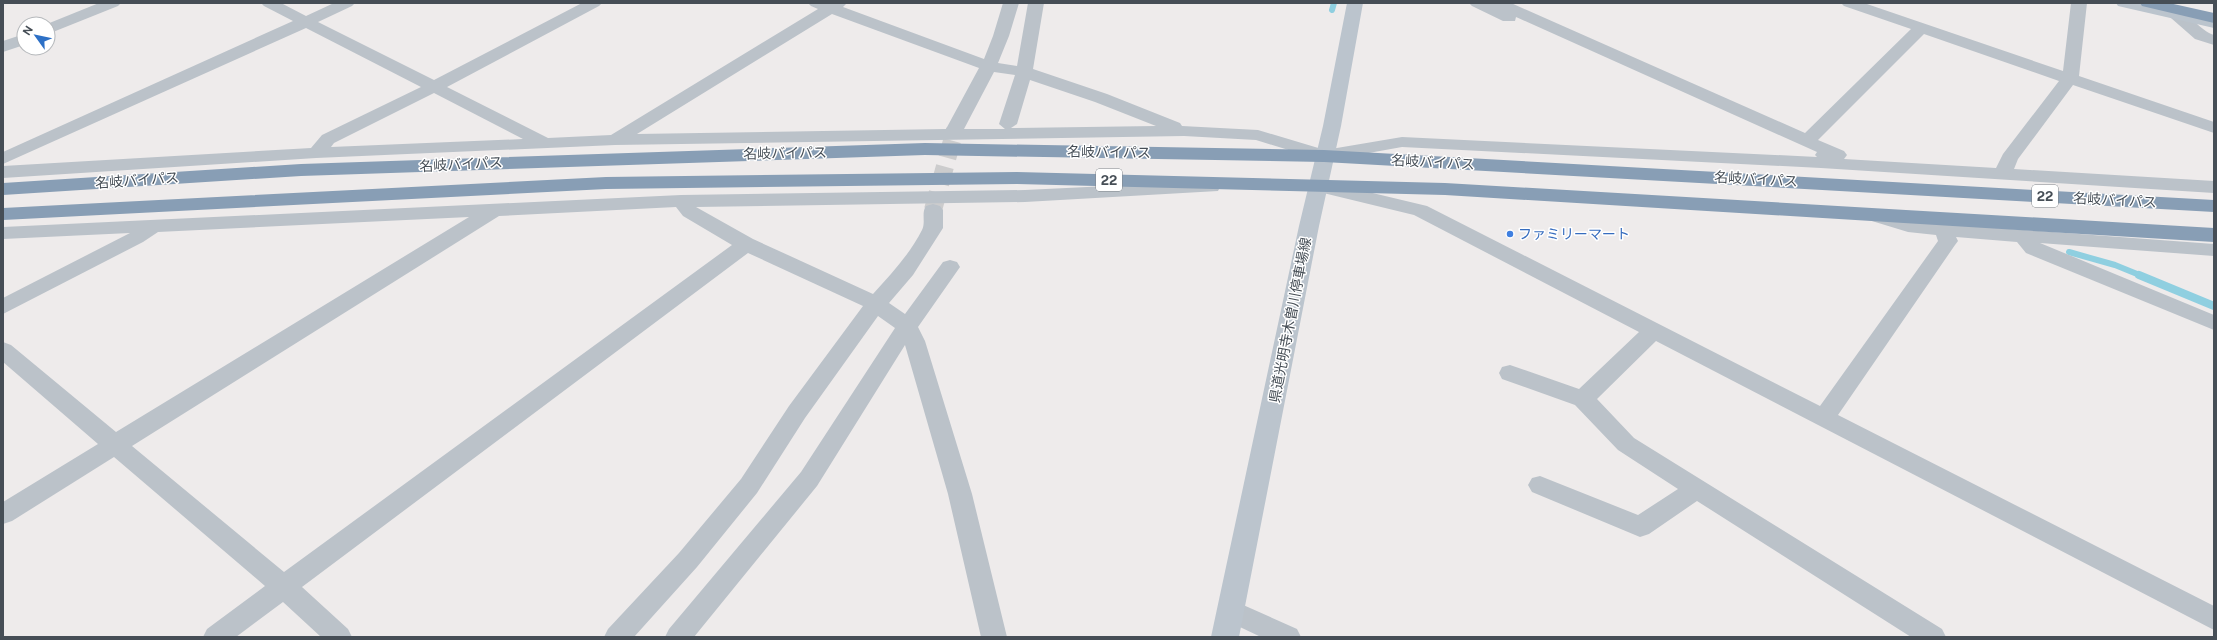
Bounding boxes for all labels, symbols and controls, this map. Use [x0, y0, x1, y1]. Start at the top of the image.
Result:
north arrow [16, 16, 56, 56]
text: N [20, 24, 35, 37]
street label: 名岐バイパス [1067, 143, 1151, 161]
street label: 名岐バイパス [743, 144, 827, 162]
street label: 名岐バイパス [1391, 152, 1475, 172]
street label: 名岐バイパス [419, 154, 503, 174]
street label: 名岐バイパス [95, 169, 179, 191]
road number: 22 [1096, 169, 1122, 191]
street label: 名岐バイパス [1714, 169, 1798, 189]
road number: 22 [2032, 185, 2058, 207]
street label: 名岐バイパス [2073, 190, 2157, 210]
place label: ファミリーマート [1518, 226, 1630, 242]
marker: ファミリーマート [1505, 229, 1515, 239]
street label: 県道光明寺木曽川停車場線 [1266, 236, 1314, 404]

